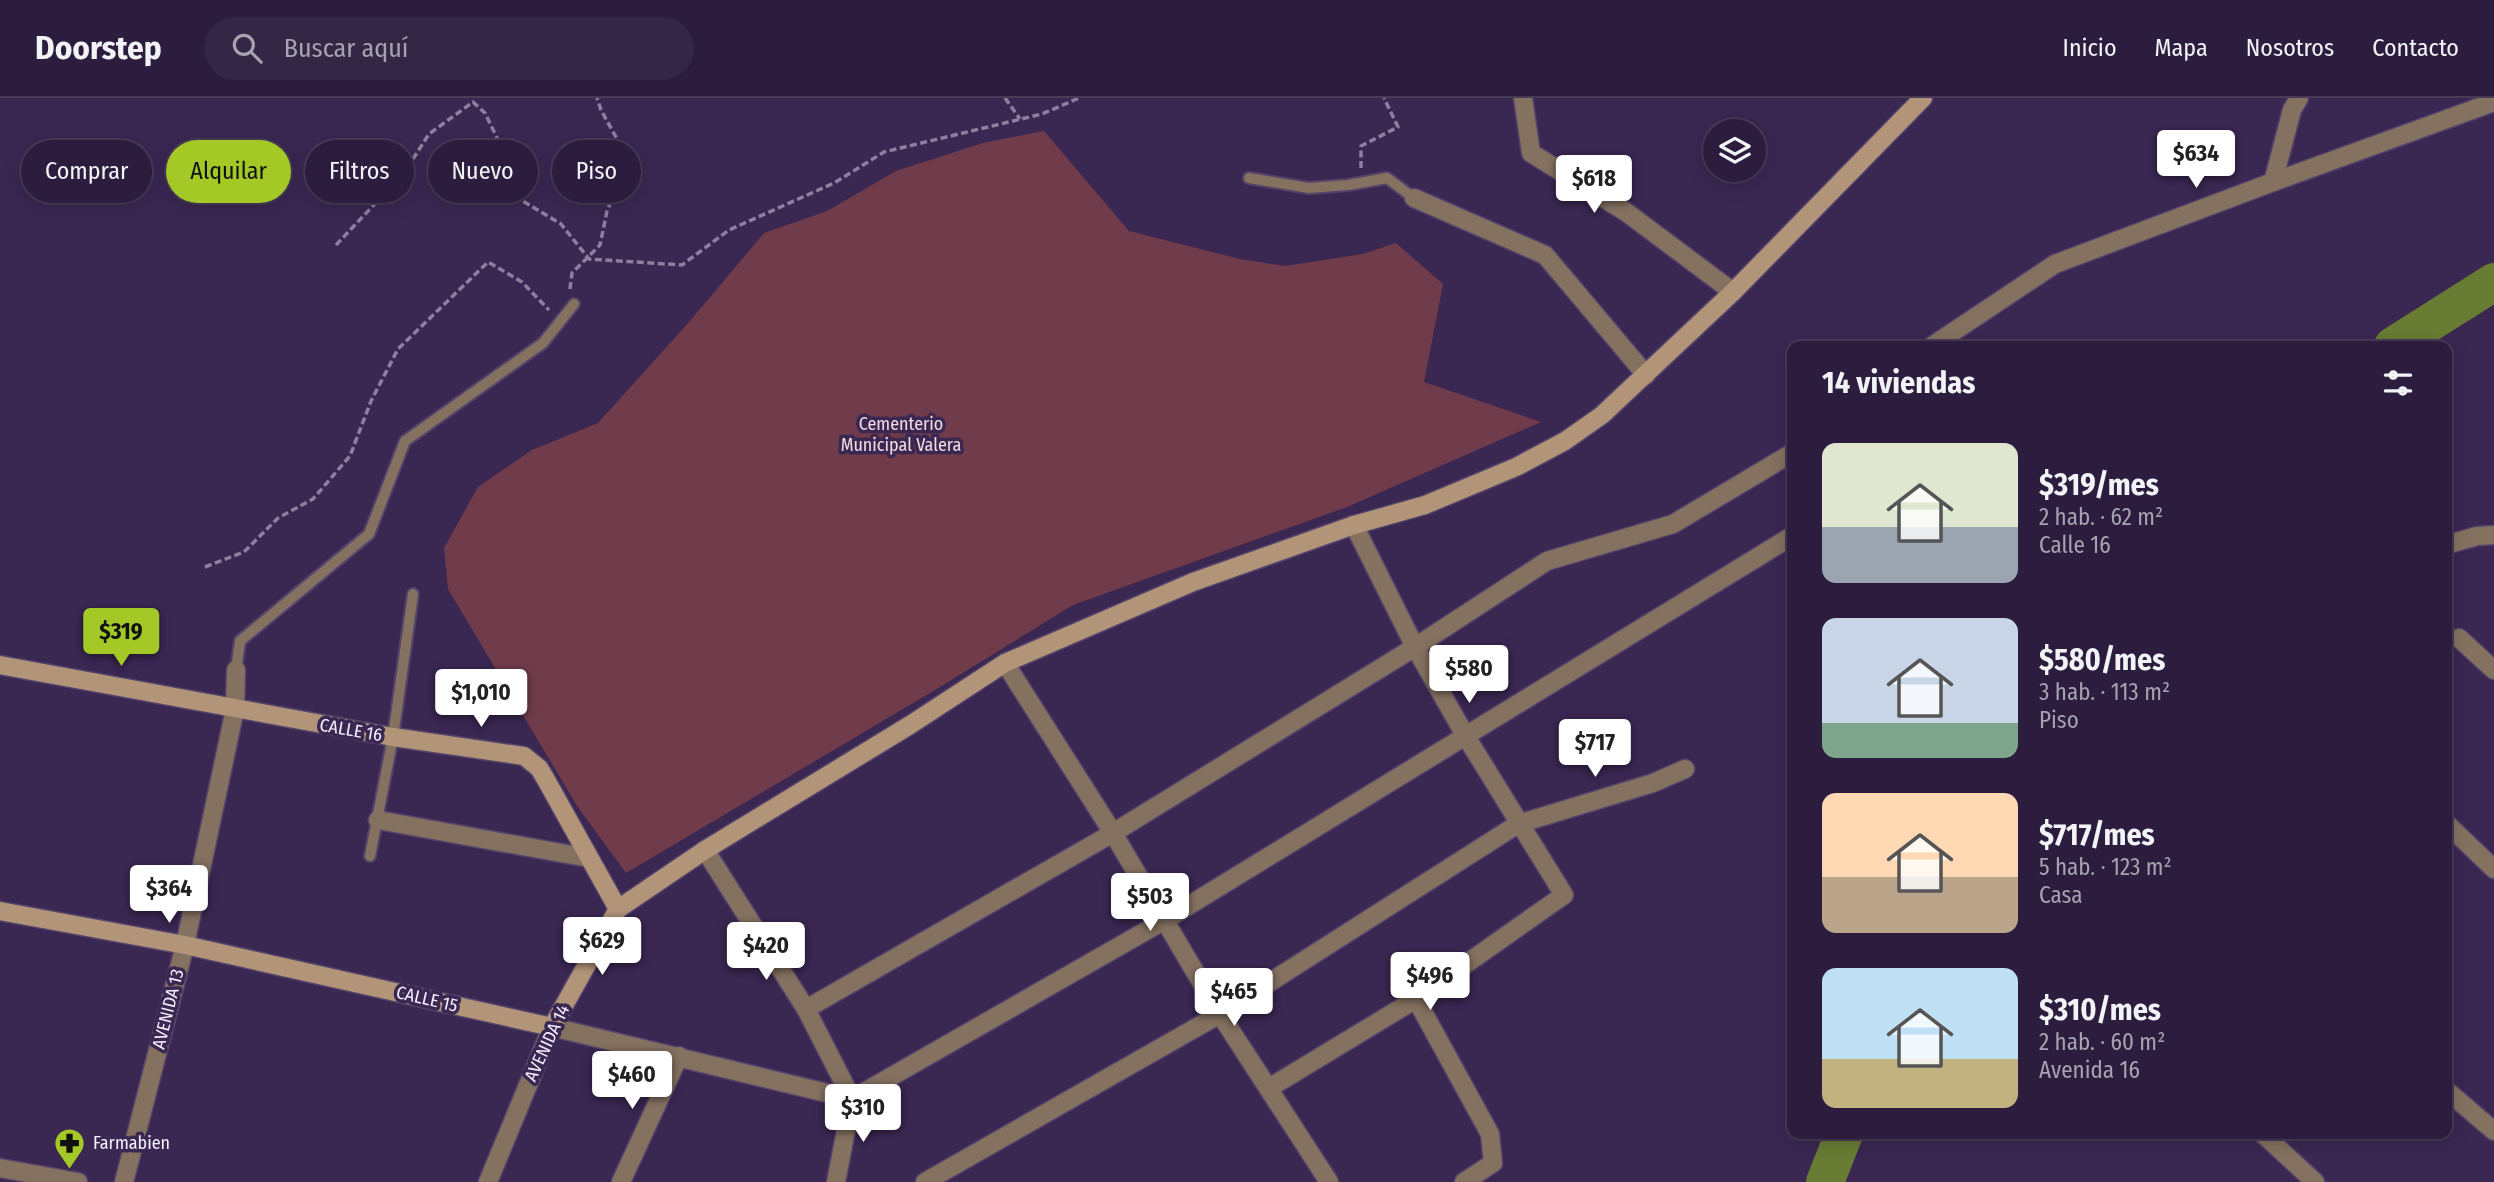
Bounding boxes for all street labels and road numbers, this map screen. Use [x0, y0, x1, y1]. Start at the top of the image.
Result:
street label: CALLE 16 [318, 714, 384, 746]
street label: AVENIDA 13 [147, 967, 189, 1051]
street label: CALLE 15 [394, 981, 460, 1017]
street label: AVENIDA 14 [520, 1001, 574, 1085]

